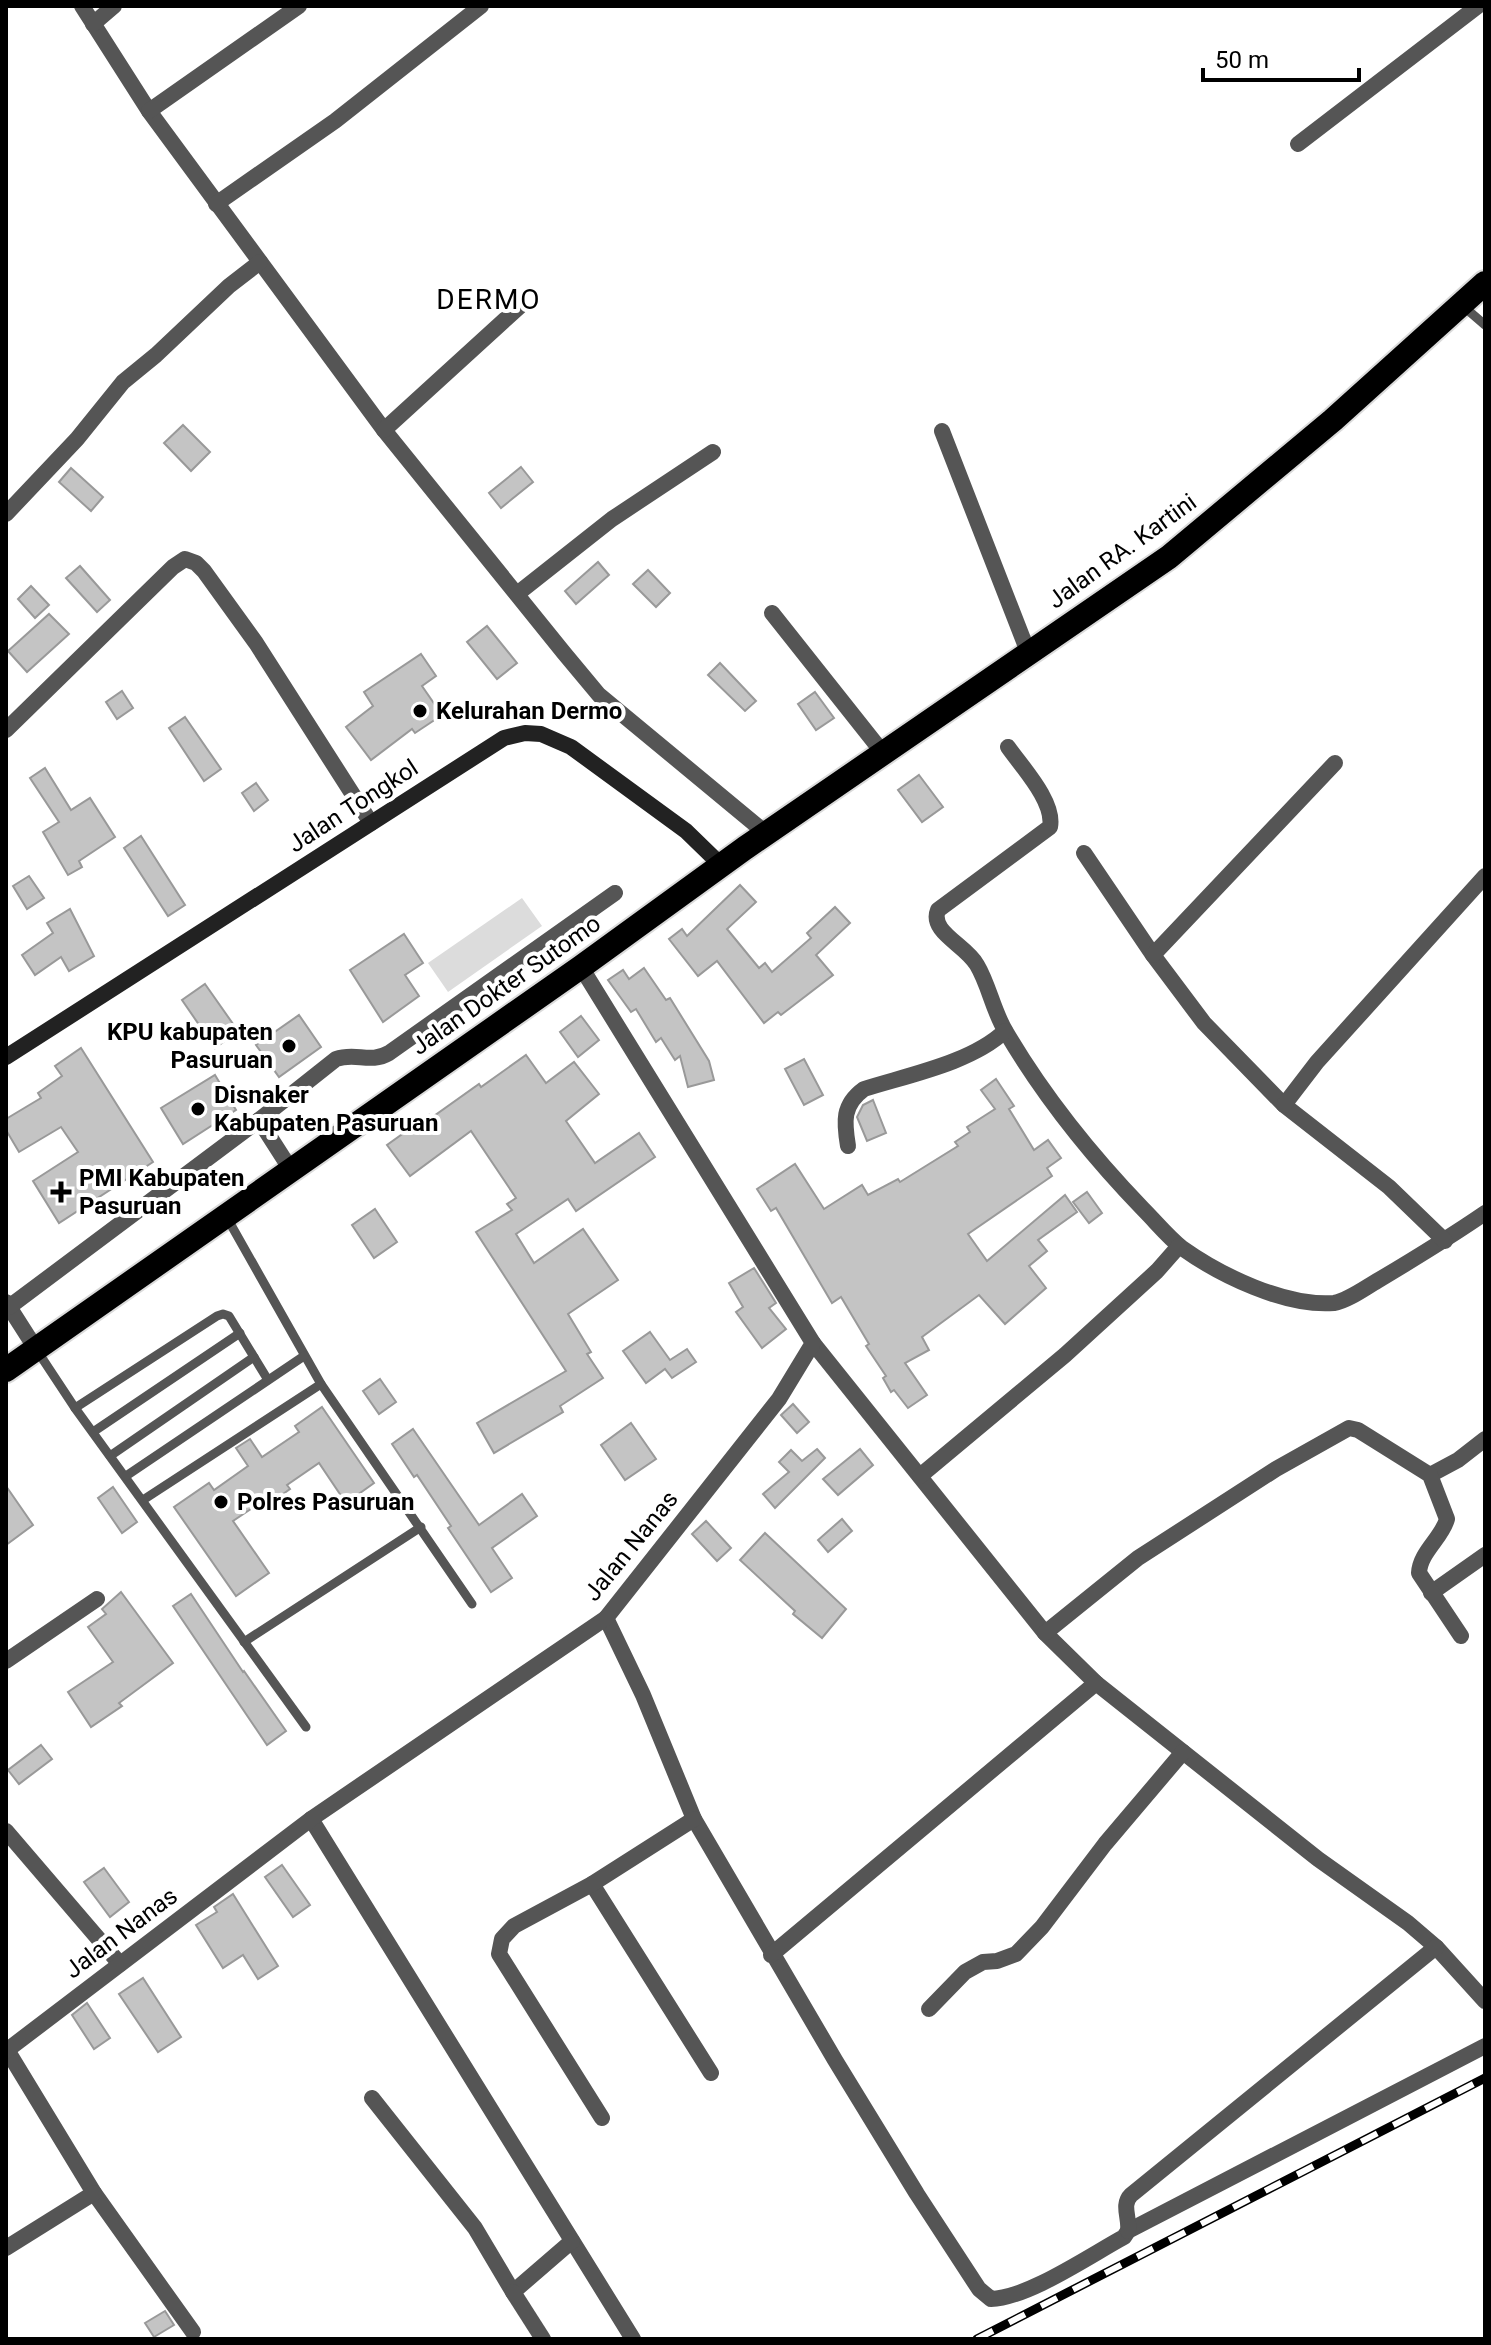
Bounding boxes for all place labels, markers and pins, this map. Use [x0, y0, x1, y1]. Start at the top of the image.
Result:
place label: Kelurahan Dermo [436, 697, 622, 725]
marker: Kelurahan Dermo [411, 702, 429, 720]
place label: KPU kabupaten Pasuruan [107, 1018, 273, 1074]
marker: KPU kabupaten Pasuruan [280, 1037, 298, 1055]
place label: Disnaker Kabupaten Pasuruan [214, 1081, 438, 1137]
marker: Disnaker Kabupaten Pasuruan [189, 1100, 207, 1118]
place label: PMI Kabupaten Pasuruan [79, 1164, 244, 1220]
marker: PMI Kabupaten Pasuruan [50, 1181, 72, 1203]
place label: Polres Pasuruan [237, 1488, 415, 1516]
marker: Polres Pasuruan [212, 1493, 230, 1511]

